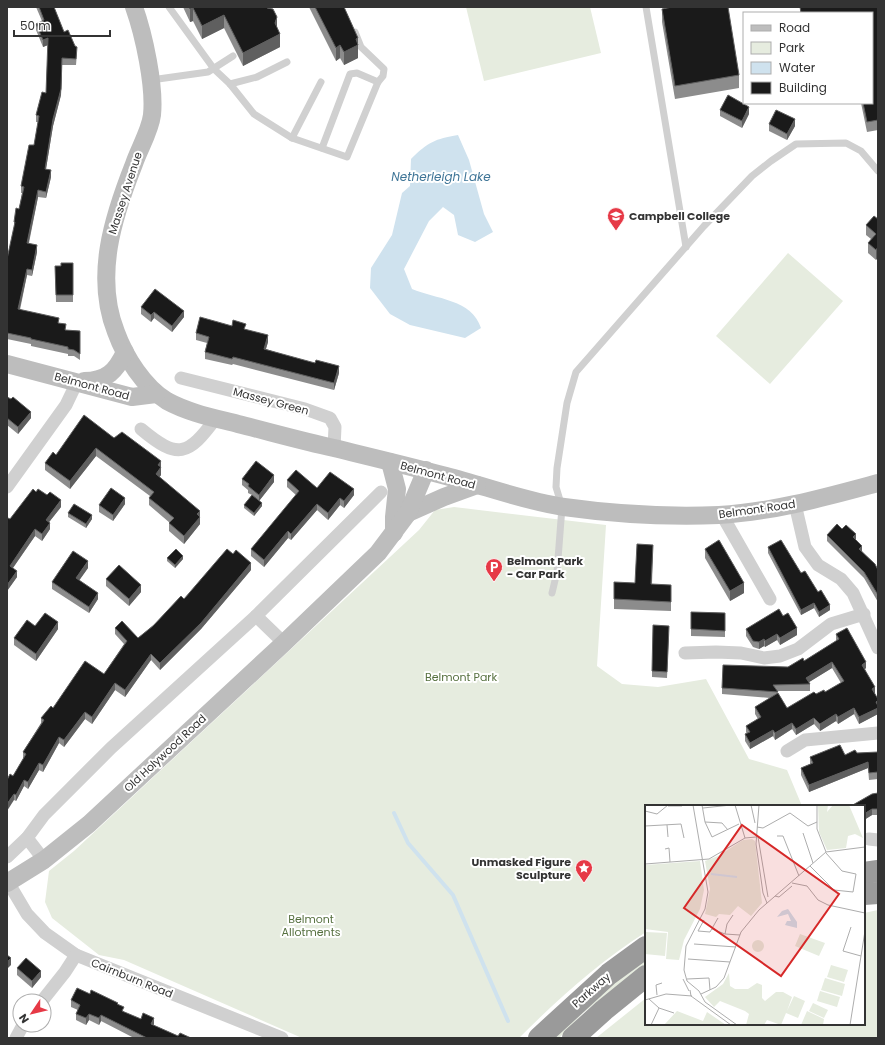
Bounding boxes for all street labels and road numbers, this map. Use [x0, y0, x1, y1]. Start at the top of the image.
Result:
street label: Massey Avenue [104, 150, 146, 236]
street label: Belmont Road [53, 368, 131, 404]
street label: Massey Green [231, 383, 311, 419]
street label: Belmont Road [399, 457, 477, 493]
street label: Belmont Road [718, 496, 796, 522]
street label: Old Holywood Road [120, 711, 210, 795]
street label: Cairnburn Road [89, 954, 175, 1002]
street label: Parkway [568, 968, 614, 1011]

